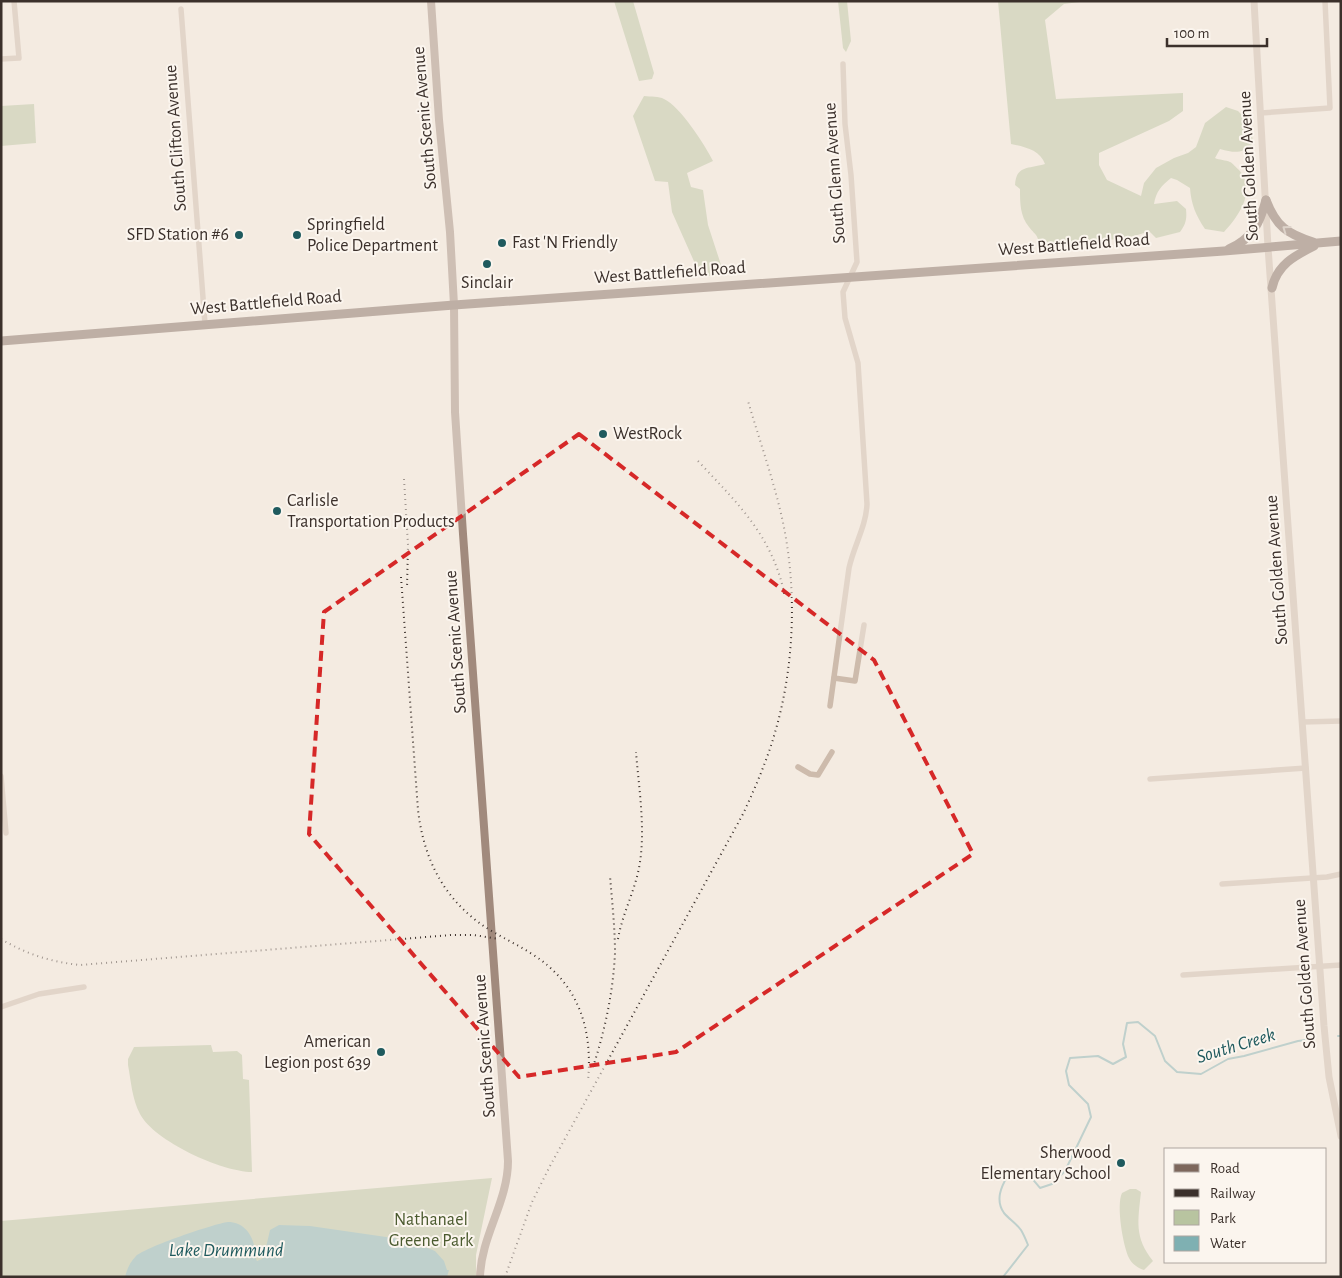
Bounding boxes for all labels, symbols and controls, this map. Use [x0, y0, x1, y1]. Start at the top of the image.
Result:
scale bar [1167, 15, 1267, 47]
text: 100 m [1174, 26, 1209, 41]
street label: South Scenic Avenue [410, 46, 440, 190]
street label: South Clifton Avenue [162, 64, 190, 212]
street label: South Golden Avenue [1236, 90, 1262, 242]
street label: South Glenn Avenue [821, 102, 849, 244]
place label: Springfield Police Department [307, 216, 438, 255]
place label: SFD Station #6 [127, 226, 229, 244]
one-way arrow [1282, 226, 1292, 235]
marker: SFD Station #6 [233, 229, 245, 241]
marker: Springfield Police Department [291, 229, 303, 241]
street label: West Battlefield Road [998, 231, 1150, 259]
place label: Fast 'N Friendly [512, 234, 618, 252]
marker: Fast 'N Friendly [496, 237, 508, 249]
marker: Sinclair [481, 258, 493, 270]
street label: West Battlefield Road [594, 259, 746, 287]
place label: Sinclair [461, 274, 513, 292]
street label: West Battlefield Road [190, 287, 342, 319]
place label: WestRock [613, 425, 683, 443]
marker: WestRock [597, 428, 609, 440]
place label: Carlisle Transportation Products [287, 492, 455, 531]
street label: South Golden Avenue [1263, 494, 1291, 646]
marker: Carlisle Transportation Products [271, 505, 283, 517]
street label: South Scenic Avenue [442, 570, 470, 714]
street label: South Golden Avenue [1291, 898, 1319, 1050]
street label: South Scenic Avenue [471, 974, 499, 1118]
water label: South Creek [1194, 1025, 1278, 1067]
place label: American Legion post 639 [264, 1033, 371, 1072]
marker: American Legion post 639 [375, 1046, 387, 1058]
place label: Sherwood Elementary School [981, 1144, 1111, 1183]
legend [1164, 1148, 1327, 1263]
marker: Sherwood Elementary School [1115, 1157, 1127, 1169]
text: Road [1210, 1161, 1240, 1176]
text: Railway [1210, 1186, 1256, 1201]
park label: Nathanael Greene Park [389, 1211, 474, 1250]
text: Park [1210, 1211, 1236, 1226]
text: Water [1210, 1236, 1246, 1251]
water label: Lake Drummund [169, 1241, 284, 1260]

